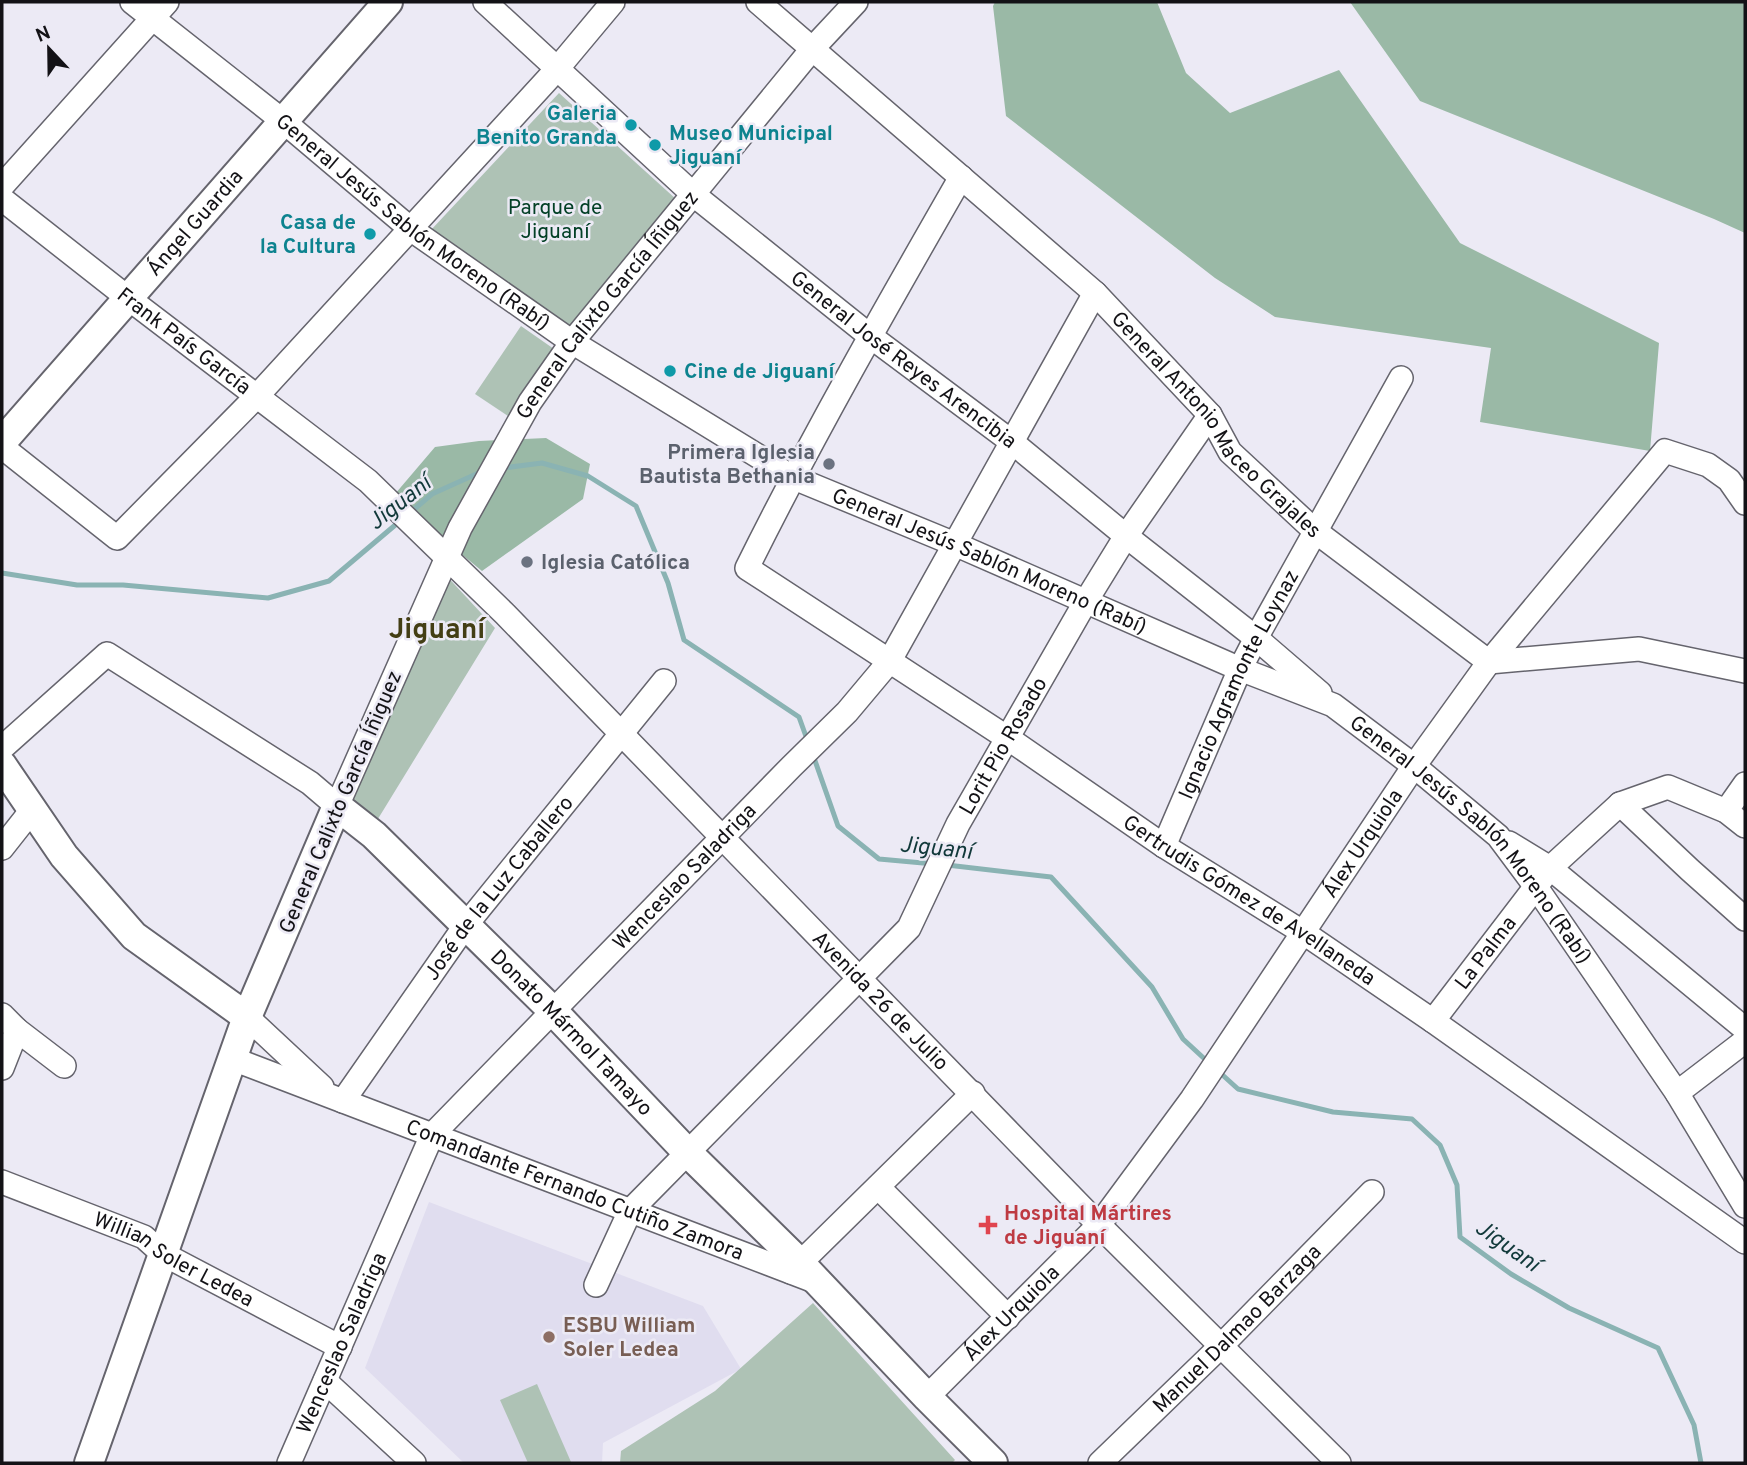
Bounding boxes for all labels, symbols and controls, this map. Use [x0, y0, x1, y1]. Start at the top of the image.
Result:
north arrow [14, 14, 84, 84]
text: N [33, 21, 54, 49]
place label: Galeria Benito Granda [476, 101, 617, 152]
street label: General Jesús Sablón Moreno (Rabí) [269, 108, 555, 337]
marker: Galeria Benito Granda [623, 117, 639, 133]
place label: Museo Municipal Jiguaní [669, 121, 833, 172]
marker: Museo Municipal Jiguaní [647, 137, 663, 153]
street label: Ángel Guardia [141, 164, 250, 283]
street label: General Calixto García Íñiguez [511, 186, 705, 425]
park label: Parque de Jiguaní [508, 195, 602, 246]
place label: Casa de la Cultura [260, 210, 356, 261]
marker: Casa de la Cultura [362, 226, 378, 242]
street label: General José Reyes Arencibia [784, 265, 1021, 456]
street label: Frank País García [111, 282, 256, 402]
street label: General Antonio Maceo Grajales [1104, 306, 1326, 545]
place label: Cine de Jiguaní [684, 359, 836, 386]
marker: Cine de Jiguaní [662, 363, 678, 379]
place label: Primera Iglesia Bautista Bethania [639, 440, 815, 491]
marker: Primera Iglesia Bautista Bethania [821, 456, 837, 472]
water label: Jiguaní [363, 467, 442, 538]
street label: General Jesús Sablón Moreno (Rabí) [827, 483, 1151, 641]
place label: Iglesia Católica [541, 550, 690, 577]
marker: Iglesia Católica [519, 554, 535, 570]
street label: Ignacio Agramonte Loynaz [1174, 566, 1306, 804]
district label: Jiguaní [389, 613, 487, 649]
street label: General Calixto García Íñiguez [273, 667, 409, 938]
street label: Lorit Pio Rosado [954, 673, 1054, 820]
street label: General Jesús Sablón Moreno (Rabí) [1343, 710, 1597, 970]
street label: Álex Urquiola [1317, 784, 1410, 904]
street label: José de la Luz Caballero [419, 791, 580, 986]
street label: Wenceslao Saladriga [608, 798, 763, 957]
street label: Gertrudis Gómez de Avellaneda [1117, 810, 1380, 993]
water label: Jiguaní [898, 831, 979, 868]
street label: La Palma [1450, 911, 1523, 996]
street label: Avenida 26 de Julio [806, 926, 954, 1077]
street label: Donato Mármol Tamayo [484, 944, 658, 1122]
street label: Comandante Fernando Cutiño Zamora [402, 1114, 747, 1268]
place label: Hospital Mártires de Jiguaní [1004, 1201, 1172, 1252]
street label: Willian Soler Ledea [89, 1207, 258, 1314]
water label: Jiguaní [1468, 1214, 1549, 1283]
marker: Hospital Mártires de Jiguaní [978, 1215, 998, 1235]
street label: Manuel Dalmao Barzaga [1148, 1239, 1328, 1419]
street label: Wenceslao Saladriga [291, 1249, 394, 1438]
street label: Álex Urquiola [958, 1260, 1066, 1368]
place label: ESBU William Soler Ledea [563, 1313, 695, 1364]
marker: ESBU William Soler Ledea [541, 1329, 557, 1345]

